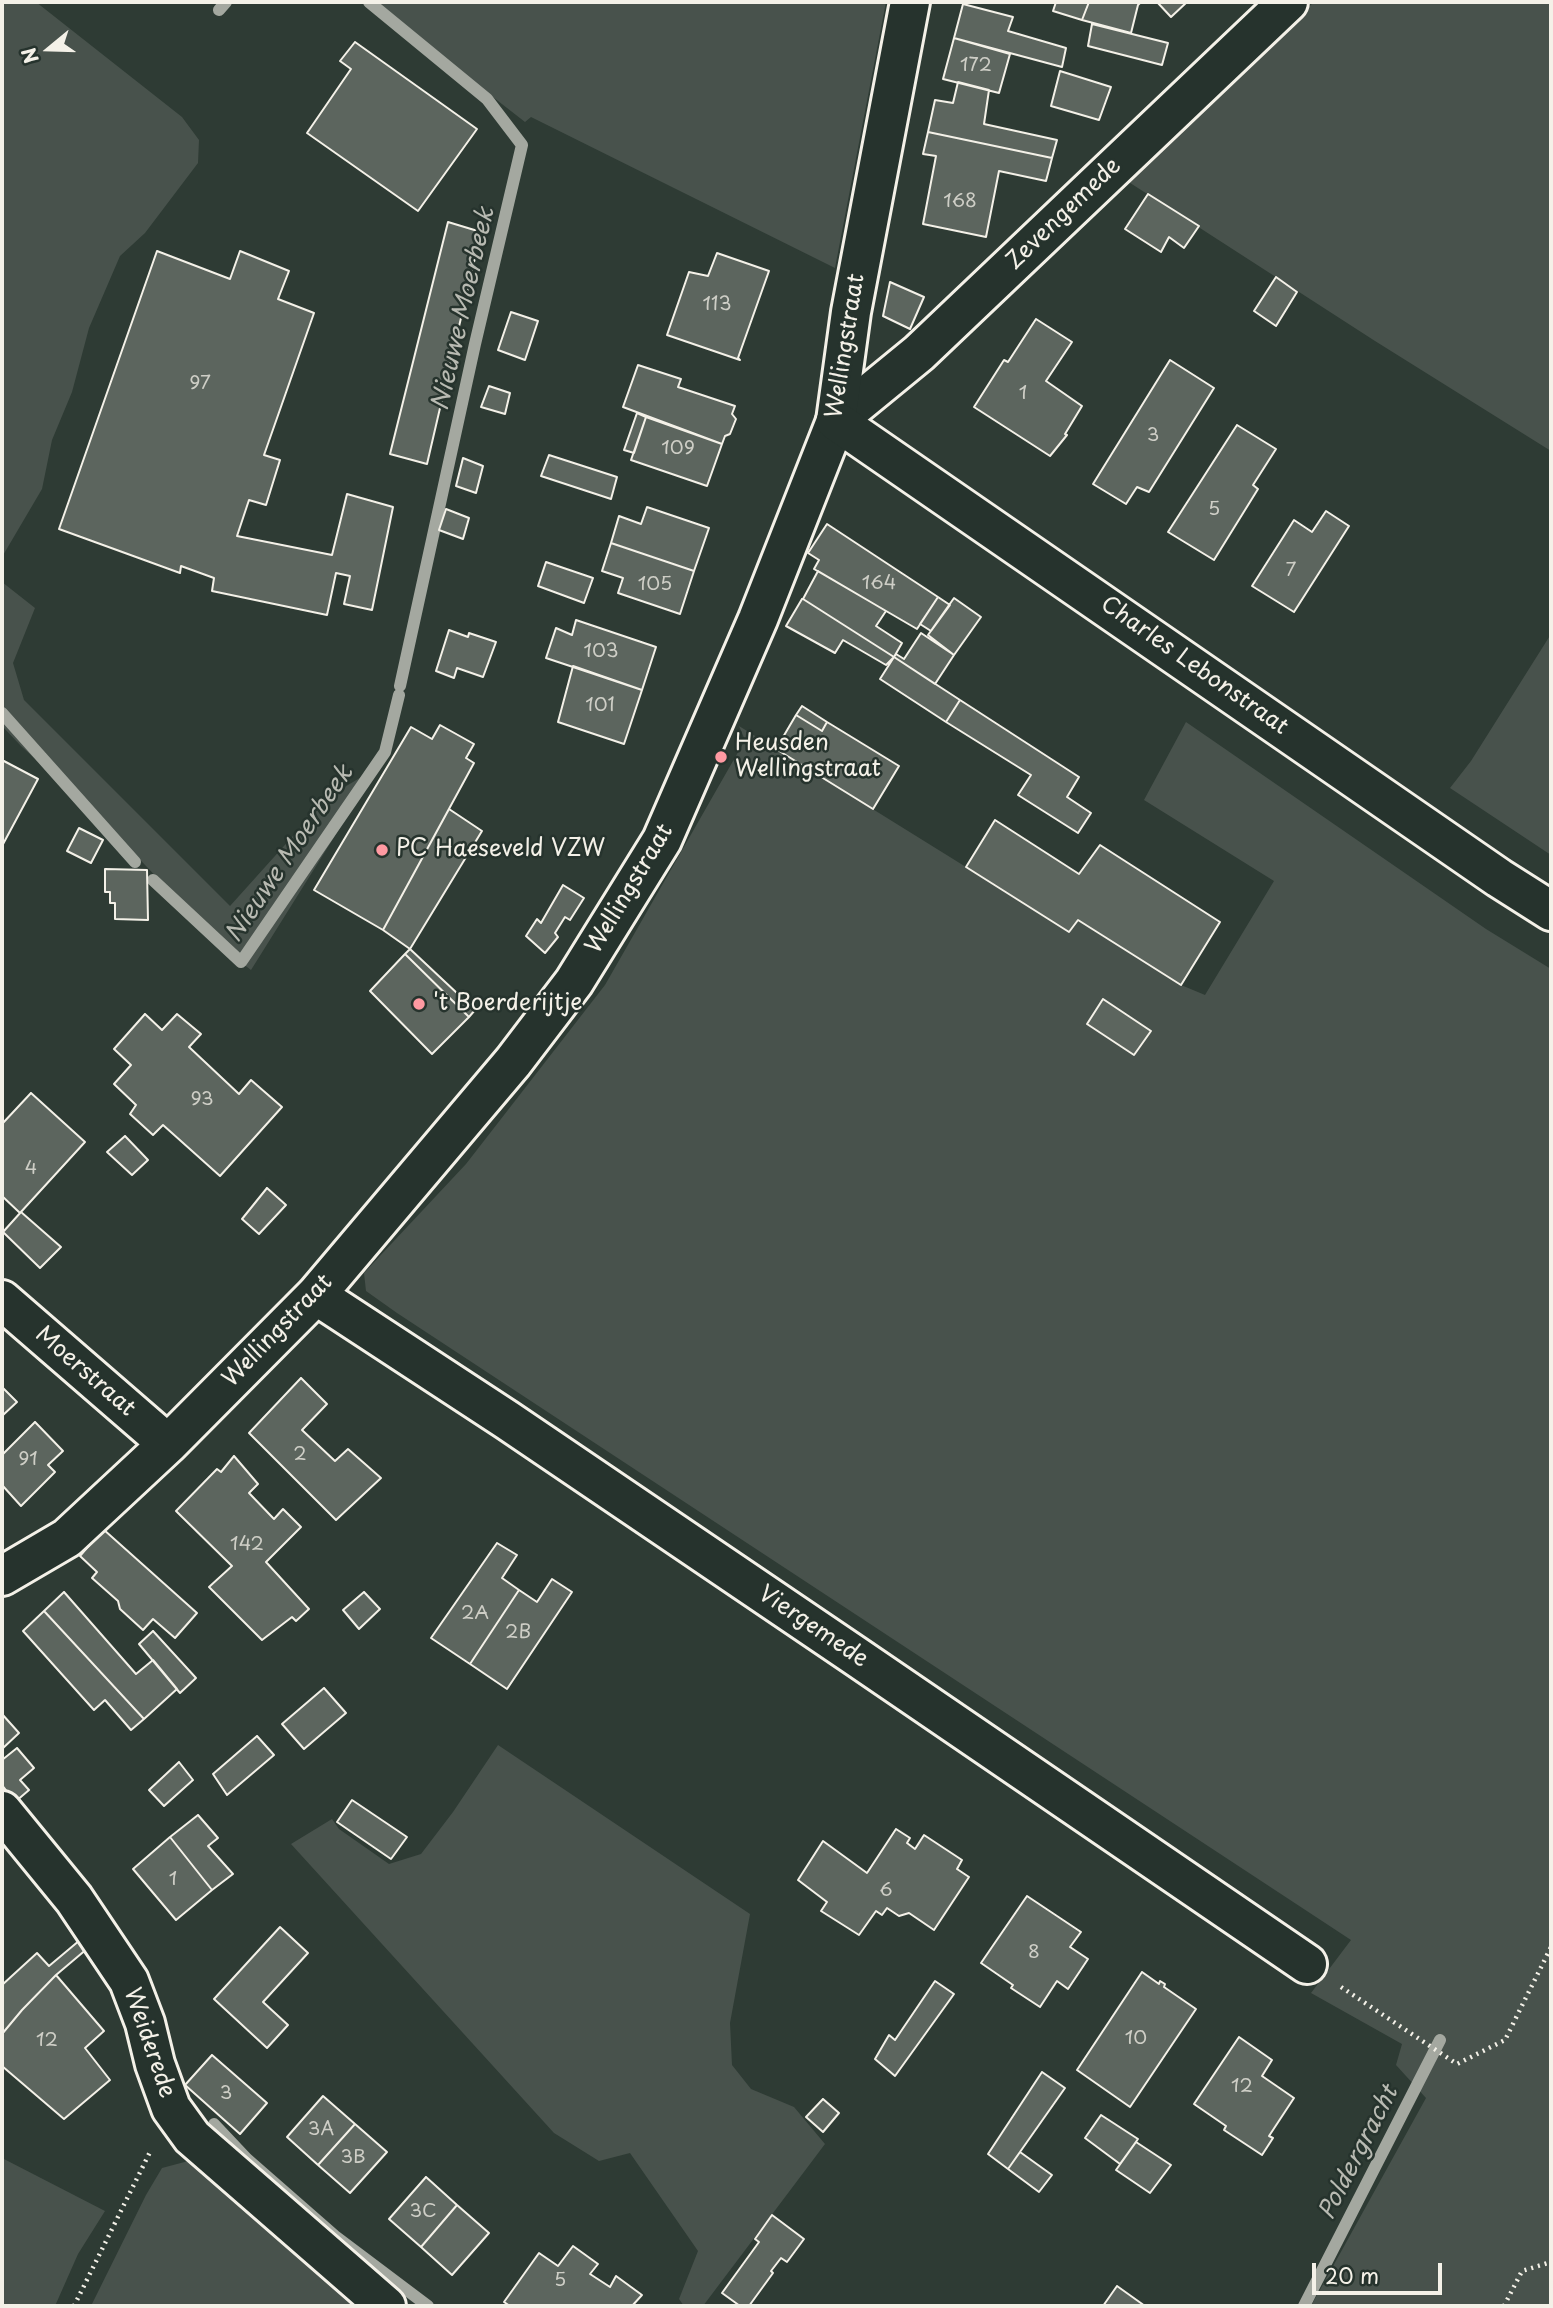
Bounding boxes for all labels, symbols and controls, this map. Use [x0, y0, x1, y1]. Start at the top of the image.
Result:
north arrow [14, 14, 84, 84]
text: N [13, 44, 45, 68]
house number: 172 [960, 55, 992, 77]
street label: Zevengemede [1001, 152, 1127, 276]
house number: 168 [943, 191, 977, 213]
water label: Nieuwe Moerbeek [427, 205, 501, 413]
street label: Wellingstraat [821, 272, 871, 420]
house number: 113 [703, 294, 731, 316]
house number: 97 [189, 373, 211, 395]
house number: 1 [1019, 383, 1027, 405]
house number: 3 [1147, 425, 1159, 447]
house number: 109 [661, 438, 695, 460]
house number: 5 [1208, 499, 1220, 521]
house number: 7 [1286, 560, 1296, 582]
house number: 164 [862, 573, 896, 595]
house number: 105 [638, 574, 672, 596]
street label: Charles Lebonstraat [1095, 591, 1293, 741]
house number: 103 [584, 641, 618, 663]
house number: 101 [585, 695, 615, 717]
place label: Heusden Wellingstraat [735, 730, 881, 784]
marker: Heusden Wellingstraat [713, 749, 729, 765]
water label: Nieuwe Moerbeek [220, 760, 360, 948]
street label: Wellingstraat [581, 819, 679, 959]
place label: PC Haeseveld VZW [396, 836, 605, 864]
marker: PC Haeseveld VZW [374, 842, 390, 858]
place label: 't Boerderijtje [433, 990, 583, 1018]
marker: 't Boerderijtje [411, 996, 427, 1012]
house number: 93 [190, 1089, 214, 1111]
house number: 4 [25, 1158, 37, 1180]
street label: Wellingstraat [217, 1269, 339, 1393]
street label: Moerstraat [29, 1321, 141, 1423]
house number: 2 [293, 1444, 307, 1466]
house number: 91 [18, 1449, 38, 1471]
house number: 142 [230, 1534, 264, 1556]
street label: Viergemede [753, 1580, 873, 1674]
house number: 2A [461, 1603, 489, 1625]
house number: 2B [505, 1622, 531, 1644]
house number: 1 [169, 1869, 177, 1891]
house number: 6 [879, 1880, 893, 1902]
house number: 8 [1028, 1942, 1040, 1964]
street label: Weiderede [117, 1985, 181, 2101]
house number: 10 [1125, 2028, 1147, 2050]
house number: 12 [36, 2030, 58, 2052]
house number: 12 [1231, 2076, 1253, 2098]
water label: Poldergracht [1313, 2082, 1405, 2224]
house number: 3 [220, 2083, 232, 2105]
house number: 3A [308, 2119, 334, 2141]
house number: 3B [340, 2147, 366, 2169]
house number: 3C [409, 2201, 437, 2223]
scale bar [1315, 2248, 1444, 2292]
text: 20 m [1325, 2259, 1379, 2291]
house number: 5 [554, 2270, 566, 2292]

